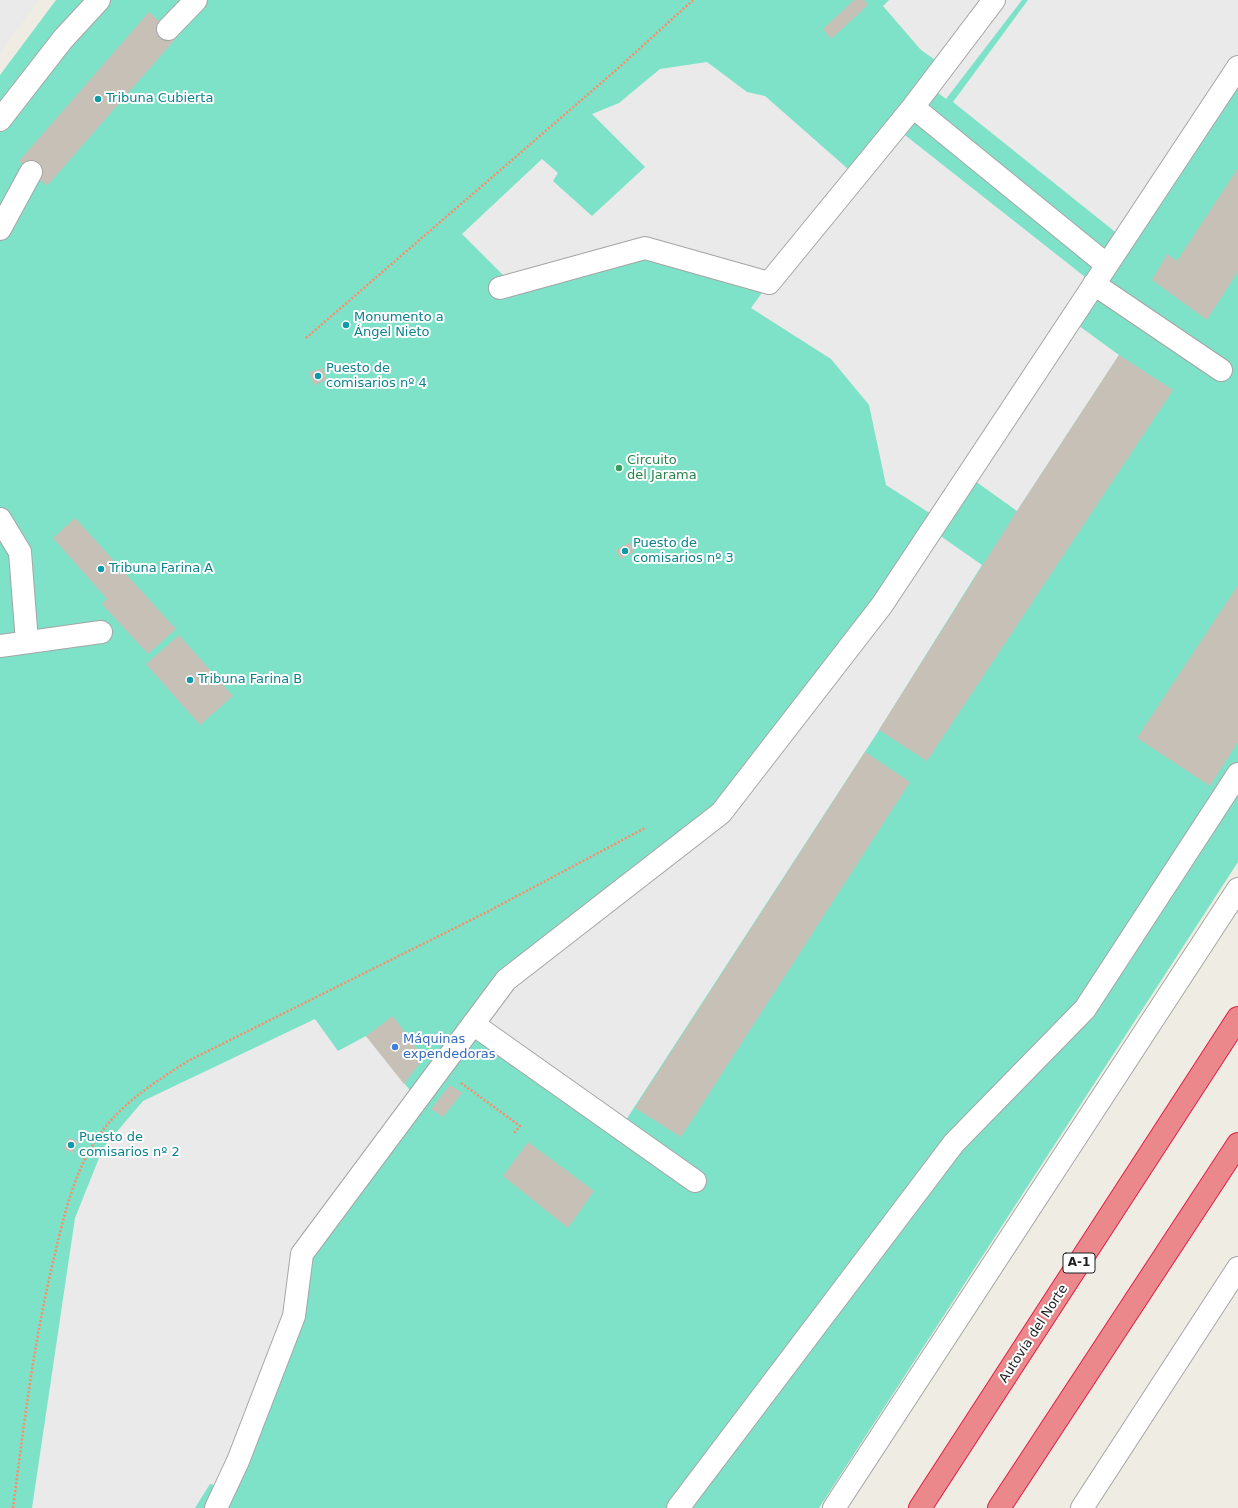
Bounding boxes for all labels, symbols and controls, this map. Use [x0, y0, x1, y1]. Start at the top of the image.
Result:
place label: Tribuna Cubierta [106, 91, 213, 107]
marker: Tribuna Cubierta [93, 94, 103, 104]
place label: Monumento a Ángel Nieto [354, 310, 444, 341]
marker: Monumento a Ángel Nieto [341, 320, 351, 330]
place label: Puesto de comisarios nº 4 [326, 361, 427, 392]
marker: Puesto de comisarios nº 4 [313, 371, 323, 381]
place label: Circuito del Jarama [627, 453, 697, 484]
marker: Circuito del Jarama [614, 463, 624, 473]
place label: Puesto de comisarios nº 3 [633, 536, 734, 567]
marker: Puesto de comisarios nº 3 [620, 546, 630, 556]
place label: Tribuna Farina A [109, 561, 213, 577]
marker: Tribuna Farina A [96, 564, 106, 574]
place label: Tribuna Farina B [198, 672, 302, 688]
marker: Tribuna Farina B [185, 675, 195, 685]
place label: Máquinas expendedoras [403, 1032, 495, 1063]
marker: Máquinas expendedoras [390, 1042, 400, 1052]
place label: Puesto de comisarios nº 2 [79, 1130, 180, 1161]
marker: Puesto de comisarios nº 2 [66, 1140, 76, 1150]
road number: A-1 [1063, 1253, 1095, 1273]
street label: Autovía del Norte [996, 1282, 1072, 1386]

